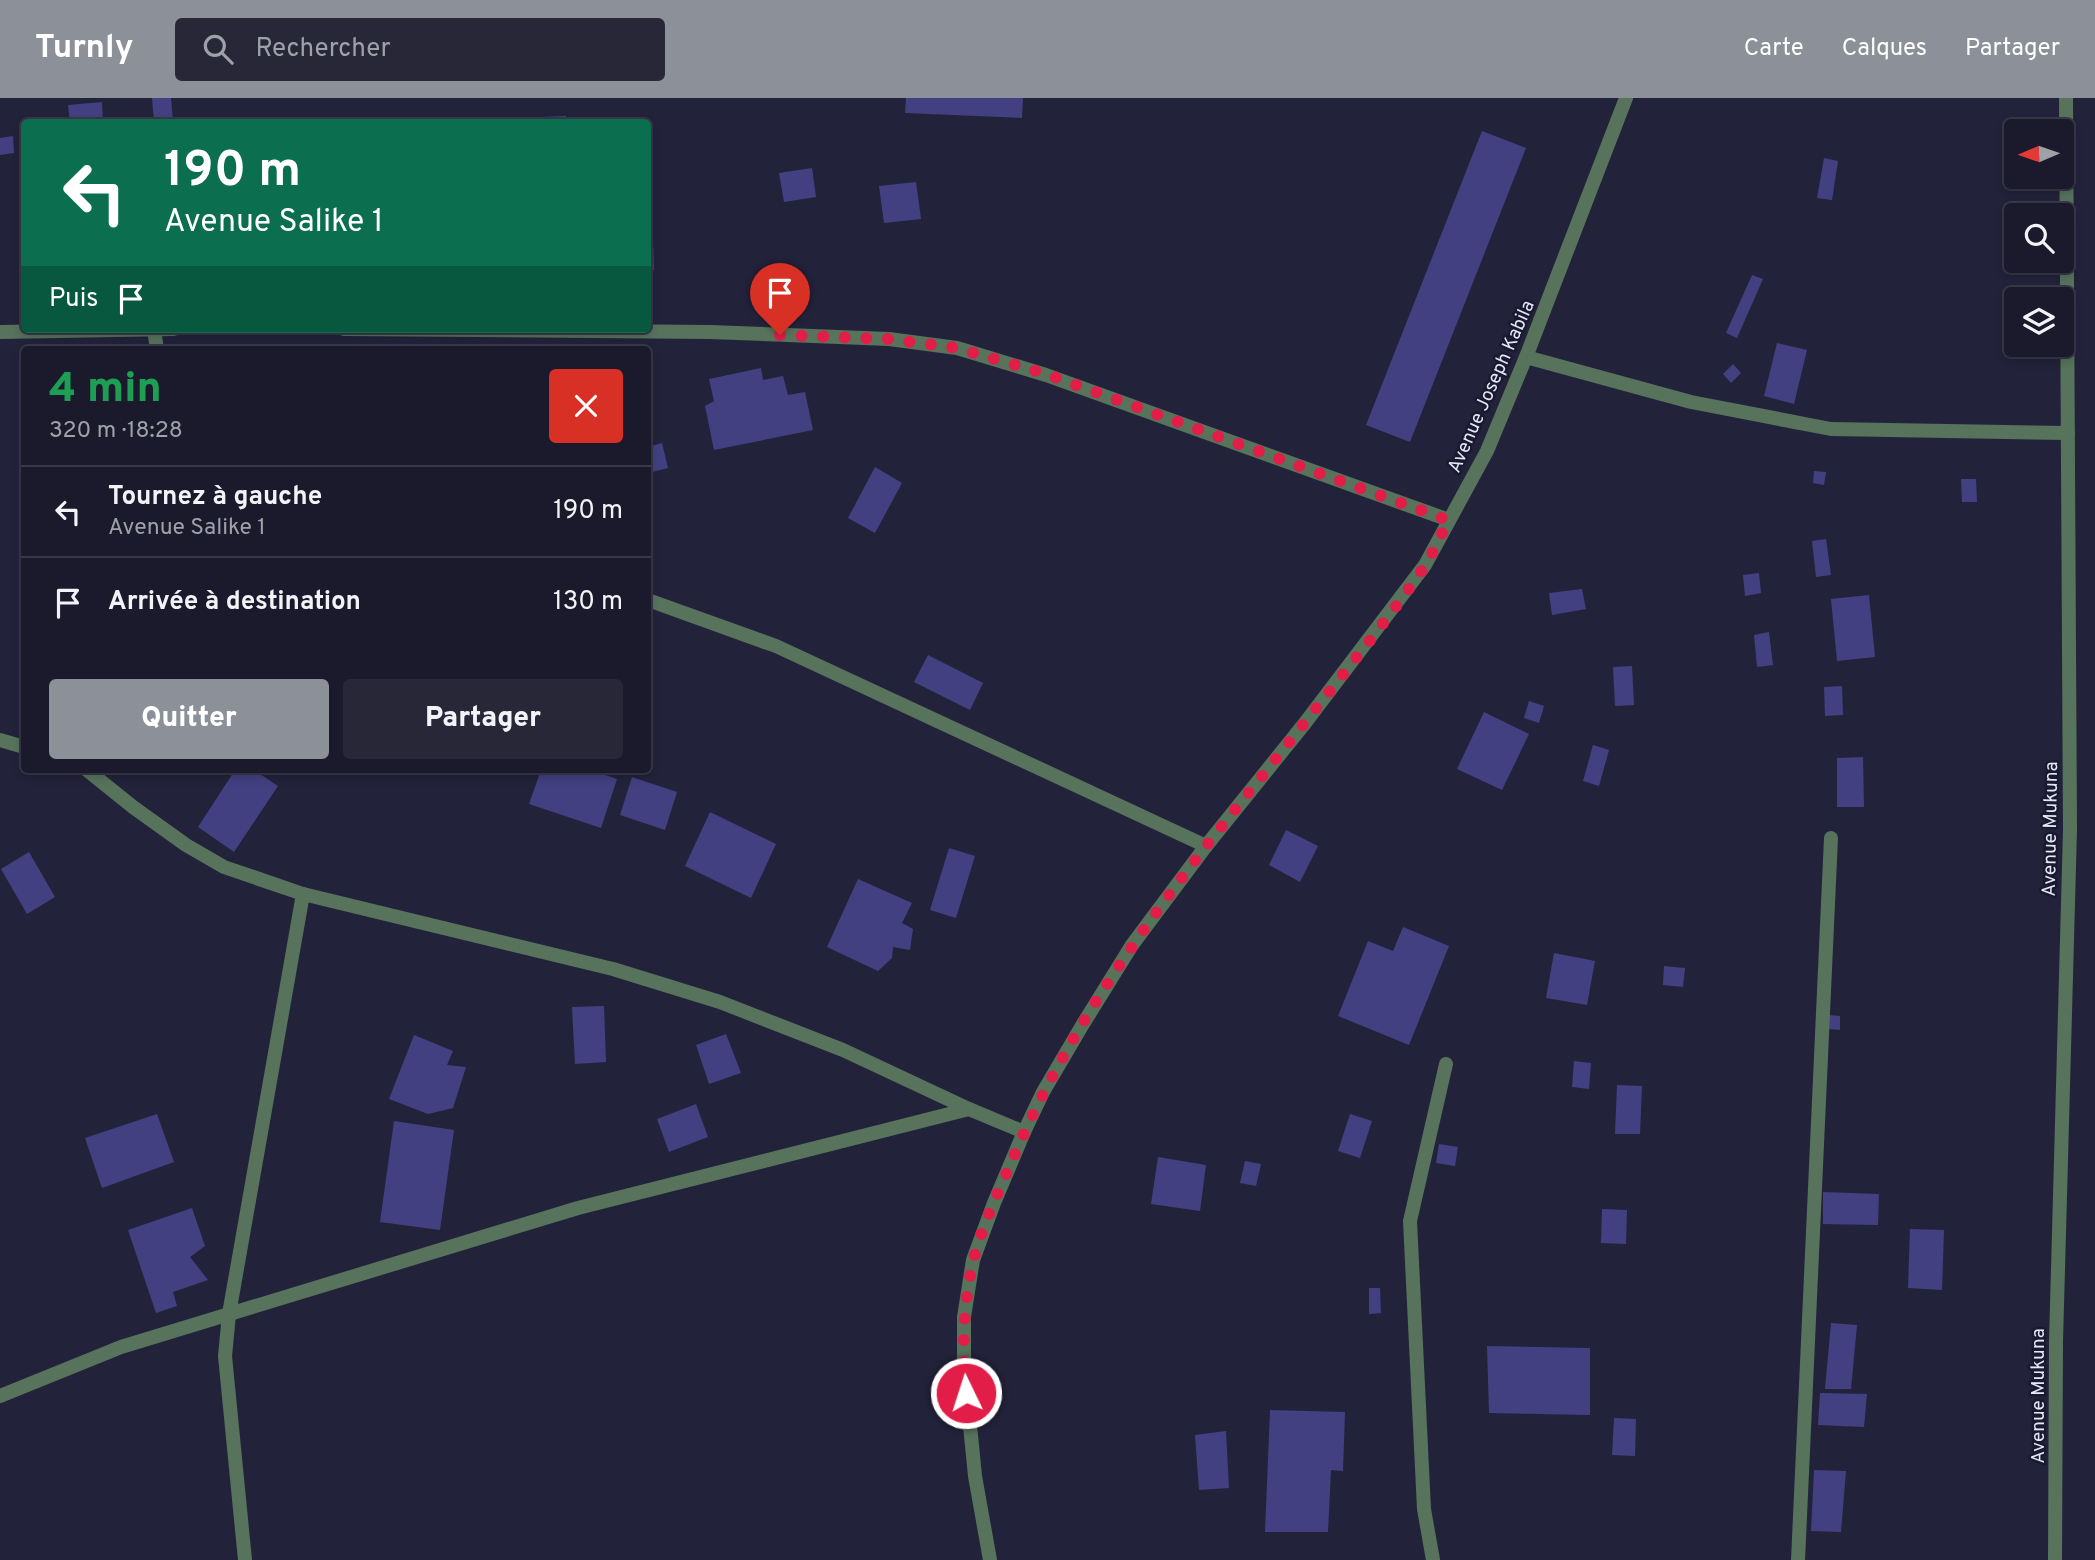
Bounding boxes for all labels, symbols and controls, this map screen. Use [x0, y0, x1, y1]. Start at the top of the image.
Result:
search box [175, 18, 665, 81]
text: Turnly [35, 28, 133, 70]
icon: search [199, 30, 237, 68]
text: Rechercher [255, 33, 391, 66]
text: Carte [1744, 34, 1804, 64]
text: Calques [1842, 34, 1927, 64]
text: Partager [1965, 34, 2060, 64]
north arrow [2004, 119, 2074, 189]
map controls [2004, 119, 2074, 357]
text: 190 m [164, 142, 301, 204]
icon: left [49, 147, 140, 238]
text: Avenue Salike 1 [164, 203, 384, 243]
button: search [2004, 203, 2074, 273]
pin [750, 263, 810, 335]
icon: arrive [761, 274, 799, 312]
icon: arrive [112, 280, 150, 318]
text: Puis [49, 283, 98, 316]
button: layers [2004, 287, 2074, 357]
street label: Avenue Joseph Kabila [1443, 297, 1541, 477]
text: 4 min [49, 364, 162, 417]
button: close [549, 369, 623, 443]
text: 320 m · 18:28 [49, 417, 183, 446]
text: Tournez à gauche [108, 481, 322, 514]
icon: left [49, 493, 87, 531]
text: 190 m [553, 495, 623, 528]
text: Avenue Salike 1 [108, 514, 266, 543]
icon: arrive [49, 584, 87, 622]
text: Arrivée à destination [108, 586, 361, 619]
text: 130 m [553, 586, 623, 619]
button: Quitter [49, 679, 329, 759]
button: Partager [343, 679, 623, 759]
street label: Avenue Mukuna [2038, 761, 2064, 897]
street label: Avenue Mukuna [2027, 1328, 2051, 1464]
position arrow [929, 1356, 1003, 1430]

